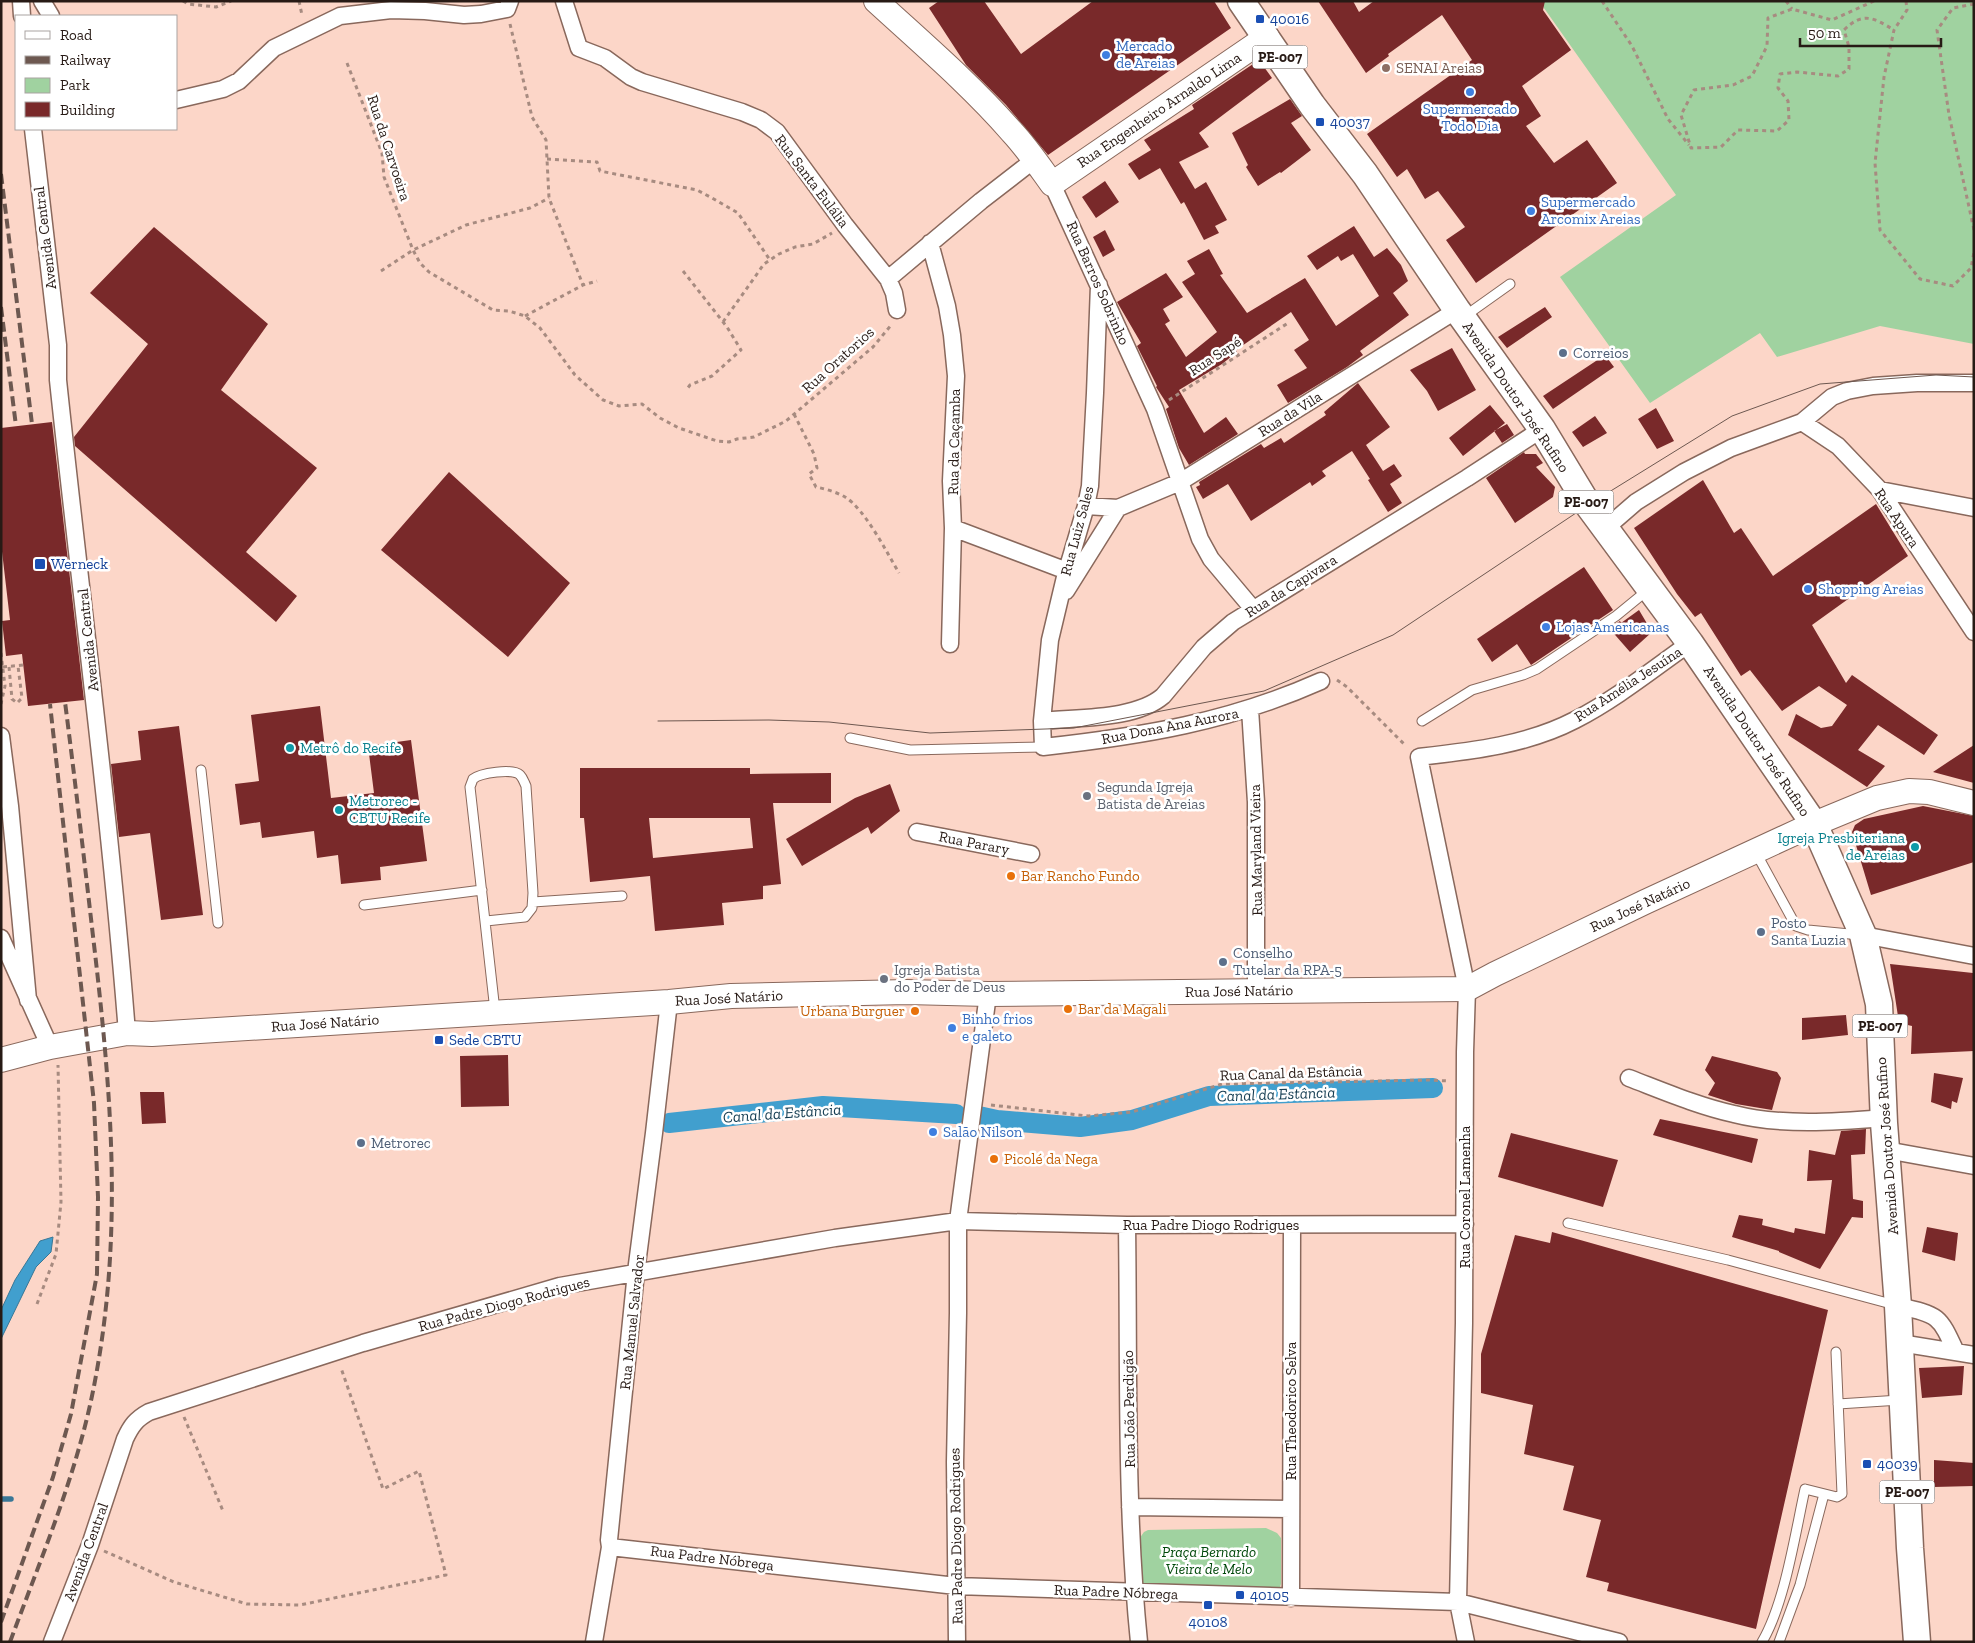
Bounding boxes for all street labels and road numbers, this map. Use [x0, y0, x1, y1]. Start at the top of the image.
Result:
road number: PE-007 [1252, 46, 1308, 68]
street label: Rua Engenheiro Arnaldo Lima [1074, 48, 1244, 172]
street label: Rua da Carvoeira [363, 93, 415, 203]
street label: Rua Santa Eulália [771, 131, 853, 231]
street label: Avenida Central [30, 185, 60, 290]
street label: Rua Barros Sobrinho [1063, 218, 1134, 348]
street label: Avenida Doutor José Rufino [1459, 318, 1573, 476]
street label: Rua Oratorios [798, 323, 878, 397]
street label: Rua Sapé [1185, 332, 1245, 380]
street label: Rua da Vila [1255, 387, 1325, 441]
street label: Rua da Caçamba [944, 389, 964, 495]
street label: Rua Luiz Sales [1056, 484, 1098, 578]
street label: Rua Apura [1871, 485, 1923, 551]
road number: PE-007 [1558, 491, 1614, 514]
street label: Rua da Capivara [1242, 551, 1340, 621]
street label: Avenida Central [74, 588, 102, 692]
street label: Rua Amélia Jesuína [1571, 642, 1685, 726]
street label: Avenida Doutor José Rufino [1700, 662, 1814, 820]
street label: Rua Dona Ana Aurora [1100, 704, 1240, 748]
street label: Rua Maryland Vieira [1246, 784, 1266, 916]
street label: Rua Parary [937, 827, 1011, 859]
street label: Rua José Natário [1587, 874, 1693, 936]
street label: Rua José Natário [1185, 981, 1294, 1001]
street label: Rua José Natário [675, 986, 784, 1010]
street label: Rua José Natário [270, 1010, 380, 1036]
road number: PE-007 [1852, 1014, 1908, 1038]
street label: Avenida Doutor José Rufino [1872, 1056, 1902, 1235]
street label: Rua Canal da Estância [1219, 1062, 1363, 1084]
street label: Rua Coronel Lamenha [1456, 1126, 1474, 1268]
street label: Rua Padre Diogo Rodrigues [1123, 1216, 1299, 1234]
street label: Rua Manuel Salvador [616, 1253, 648, 1391]
street label: Rua Padre Diogo Rodrigues [416, 1272, 592, 1336]
street label: Rua Theodorico Selva [1282, 1342, 1300, 1480]
street label: Rua João Perdigão [1119, 1350, 1139, 1468]
street label: Rua Padre Diogo Rodrigues [945, 1448, 967, 1624]
road number: PE-007 [1880, 1480, 1934, 1504]
street label: Avenida Central [60, 1500, 112, 1604]
street label: Rua Padre Nóbrega [649, 1541, 775, 1575]
street label: Rua Padre Nóbrega [1054, 1581, 1178, 1603]

